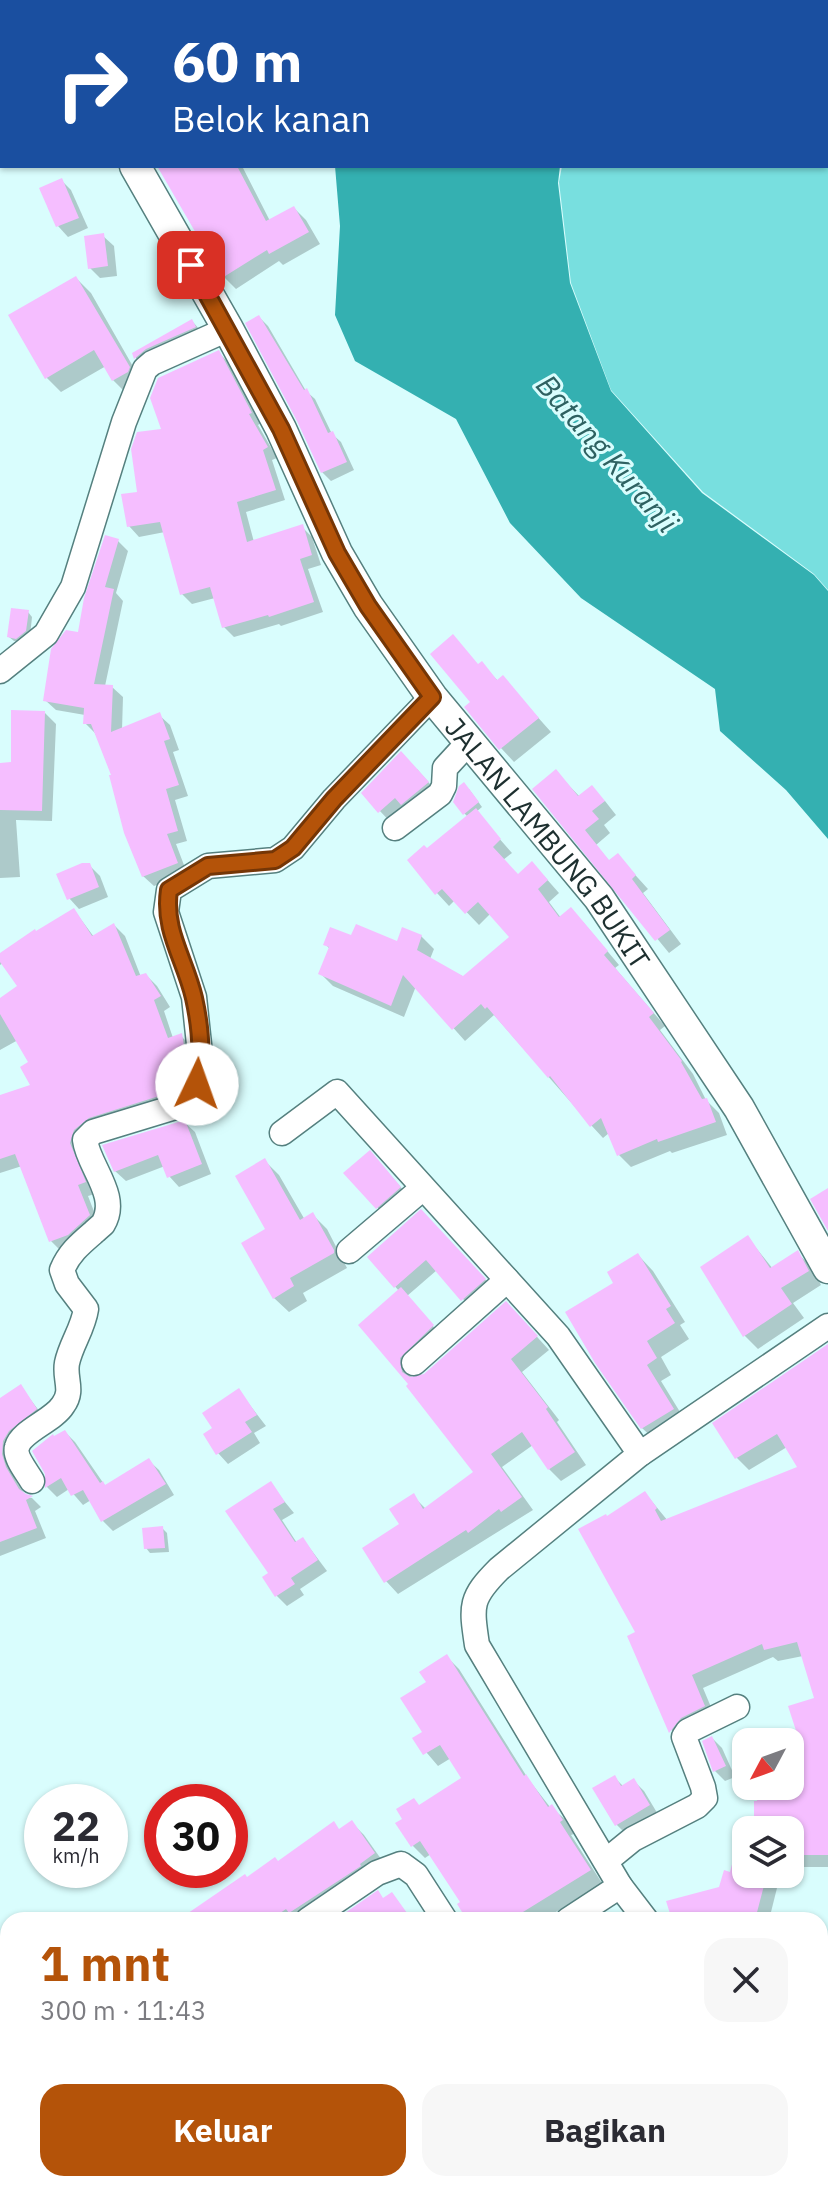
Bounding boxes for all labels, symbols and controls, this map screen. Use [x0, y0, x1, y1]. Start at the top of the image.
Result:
text: 60 m [172, 25, 302, 97]
icon: right [40, 32, 144, 136]
text: Belok kanan [172, 95, 371, 142]
pin [157, 231, 225, 299]
icon: arrive [169, 243, 213, 287]
water label: Batang Kuranji [529, 366, 688, 540]
street label: JALAN LAMBUNG BUKIT [437, 709, 659, 976]
position arrow [155, 1042, 239, 1126]
north arrow [732, 1728, 804, 1800]
map controls [732, 1728, 804, 1888]
speed limit sign: 30 [144, 1784, 248, 1888]
text: 22 [52, 1800, 100, 1852]
button: layers [732, 1816, 804, 1888]
text: km/h [52, 1842, 100, 1869]
text: 1 mnt [40, 1932, 170, 1994]
button: close [704, 1938, 788, 2022]
text: 300 m · 11:43 [40, 1993, 206, 2027]
button: Keluar [40, 2084, 406, 2176]
button: Bagikan [422, 2084, 788, 2176]

